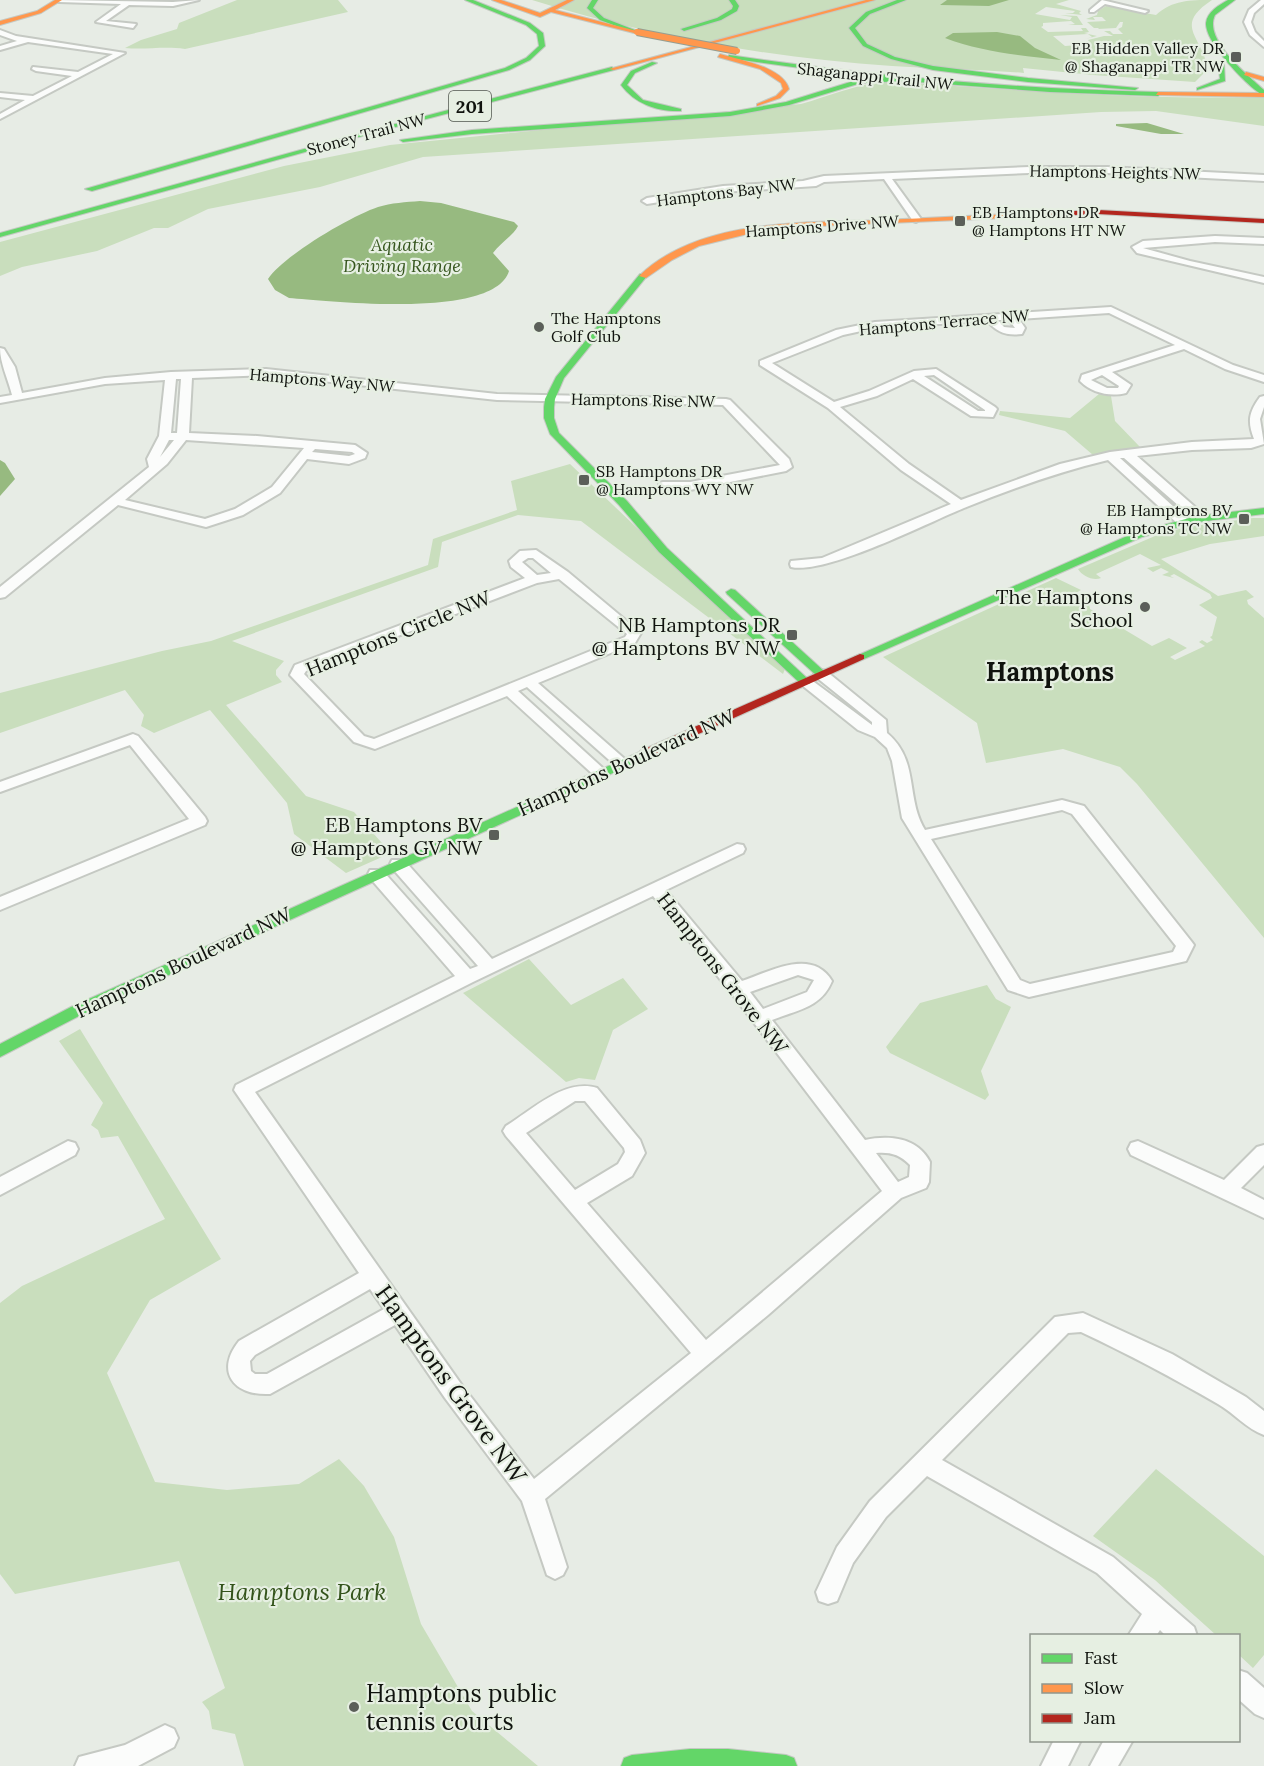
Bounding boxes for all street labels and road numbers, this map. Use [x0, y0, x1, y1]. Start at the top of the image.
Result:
street label: Shaganappi Trail NW [796, 58, 955, 94]
road number: 201 [449, 91, 491, 121]
street label: Stoney Trail NW [305, 108, 428, 159]
street label: Hamptons Heights NW [1029, 161, 1202, 184]
street label: Hamptons Bay NW [655, 173, 798, 210]
street label: Hamptons Drive NW [745, 211, 900, 241]
street label: Hamptons Terrace NW [858, 304, 1031, 339]
street label: Hamptons Way NW [249, 364, 396, 396]
street label: Hamptons Rise NW [571, 389, 716, 411]
street label: Hamptons Circle NW [302, 584, 495, 682]
street label: Hamptons Boulevard NW [514, 702, 739, 821]
street label: Hamptons Grove NW [652, 887, 795, 1060]
street label: Hamptons Boulevard NW [71, 901, 296, 1023]
street label: Hamptons Grove NW [369, 1279, 534, 1490]

